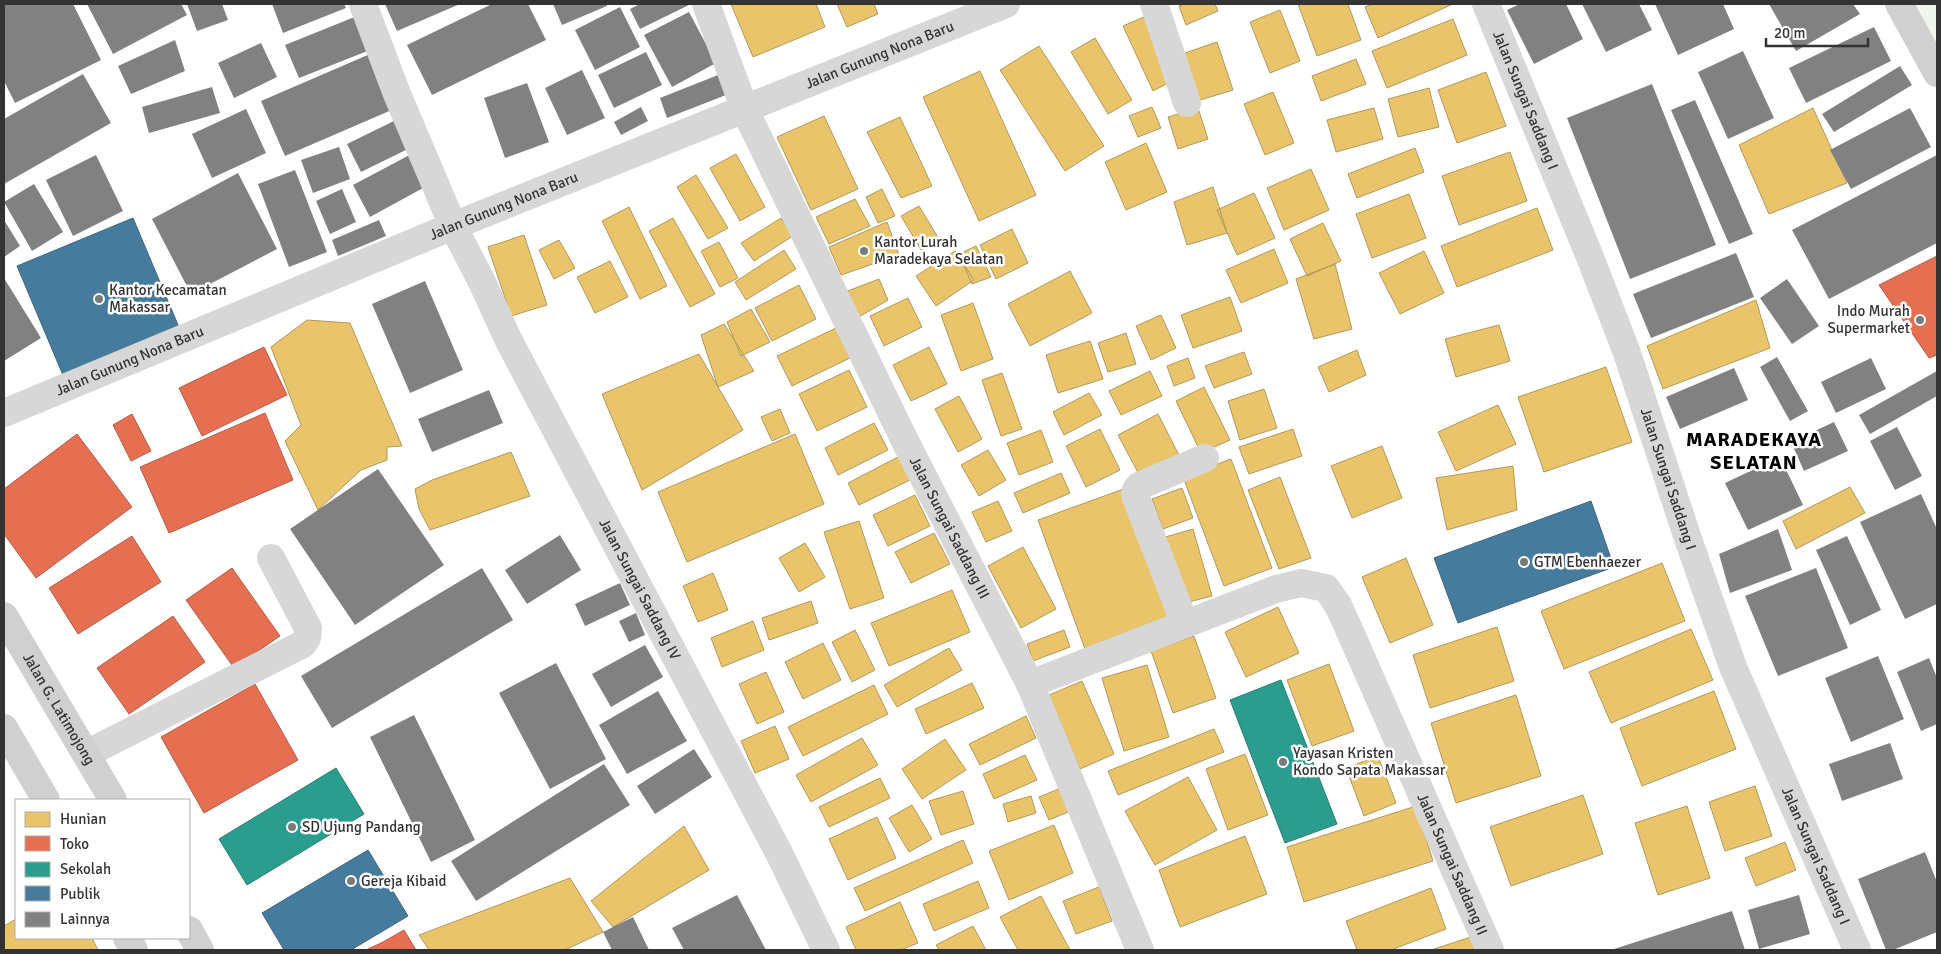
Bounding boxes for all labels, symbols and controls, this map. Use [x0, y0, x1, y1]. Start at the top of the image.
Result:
scale bar [1766, 15, 1868, 47]
street label: Jalan Gunung Nona Baru [803, 17, 957, 93]
text: 20 m [1774, 24, 1805, 42]
street label: Jalan Sungai Saddang I [1489, 28, 1562, 172]
street label: Jalan Gunung Nona Baru [427, 168, 581, 244]
place label: Kantor Lurah Maradekaya Selatan [874, 233, 1004, 268]
marker: Kantor Lurah Maradekaya Selatan [858, 245, 870, 257]
place label: Kantor Kecamatan Makassar [109, 281, 227, 316]
marker: Kantor Kecamatan Makassar [93, 293, 105, 305]
place label: Indo Murah Supermarket [1827, 302, 1910, 337]
marker: Indo Murah Supermarket [1914, 314, 1926, 326]
street label: Jalan Gunung Nona Baru [53, 322, 206, 400]
street label: Jalan Sungai Saddang I [1637, 406, 1700, 552]
district label: MARADEKAYA SELATAN [1686, 427, 1822, 475]
street label: Jalan Sungai Saddang III [906, 454, 994, 602]
street label: Jalan Sungai Saddang IV [595, 515, 685, 663]
place label: GTM Ebenhaezer [1534, 553, 1641, 571]
marker: GTM Ebenhaezer [1518, 556, 1530, 568]
street label: Jalan G. Latimojong [19, 650, 99, 768]
place label: Yayasan Kristen Kondo Sapata Makassar [1293, 744, 1446, 779]
marker: Yayasan Kristen Kondo Sapata Makassar [1277, 756, 1289, 768]
street label: Jalan Sungai Saddang I [1778, 784, 1854, 927]
street label: Jalan Sungai Saddang II [1413, 791, 1491, 938]
legend [15, 799, 190, 939]
text: Hunian [60, 810, 106, 828]
place label: SD Ujung Pandang [302, 818, 421, 836]
marker: SD Ujung Pandang [286, 821, 298, 833]
text: Toko [60, 835, 89, 853]
text: Sekolah [60, 860, 111, 878]
place label: Gereja Kibaid [361, 872, 447, 890]
marker: Gereja Kibaid [345, 875, 357, 887]
text: Publik [60, 885, 101, 903]
text: Lainnya [60, 910, 110, 928]

